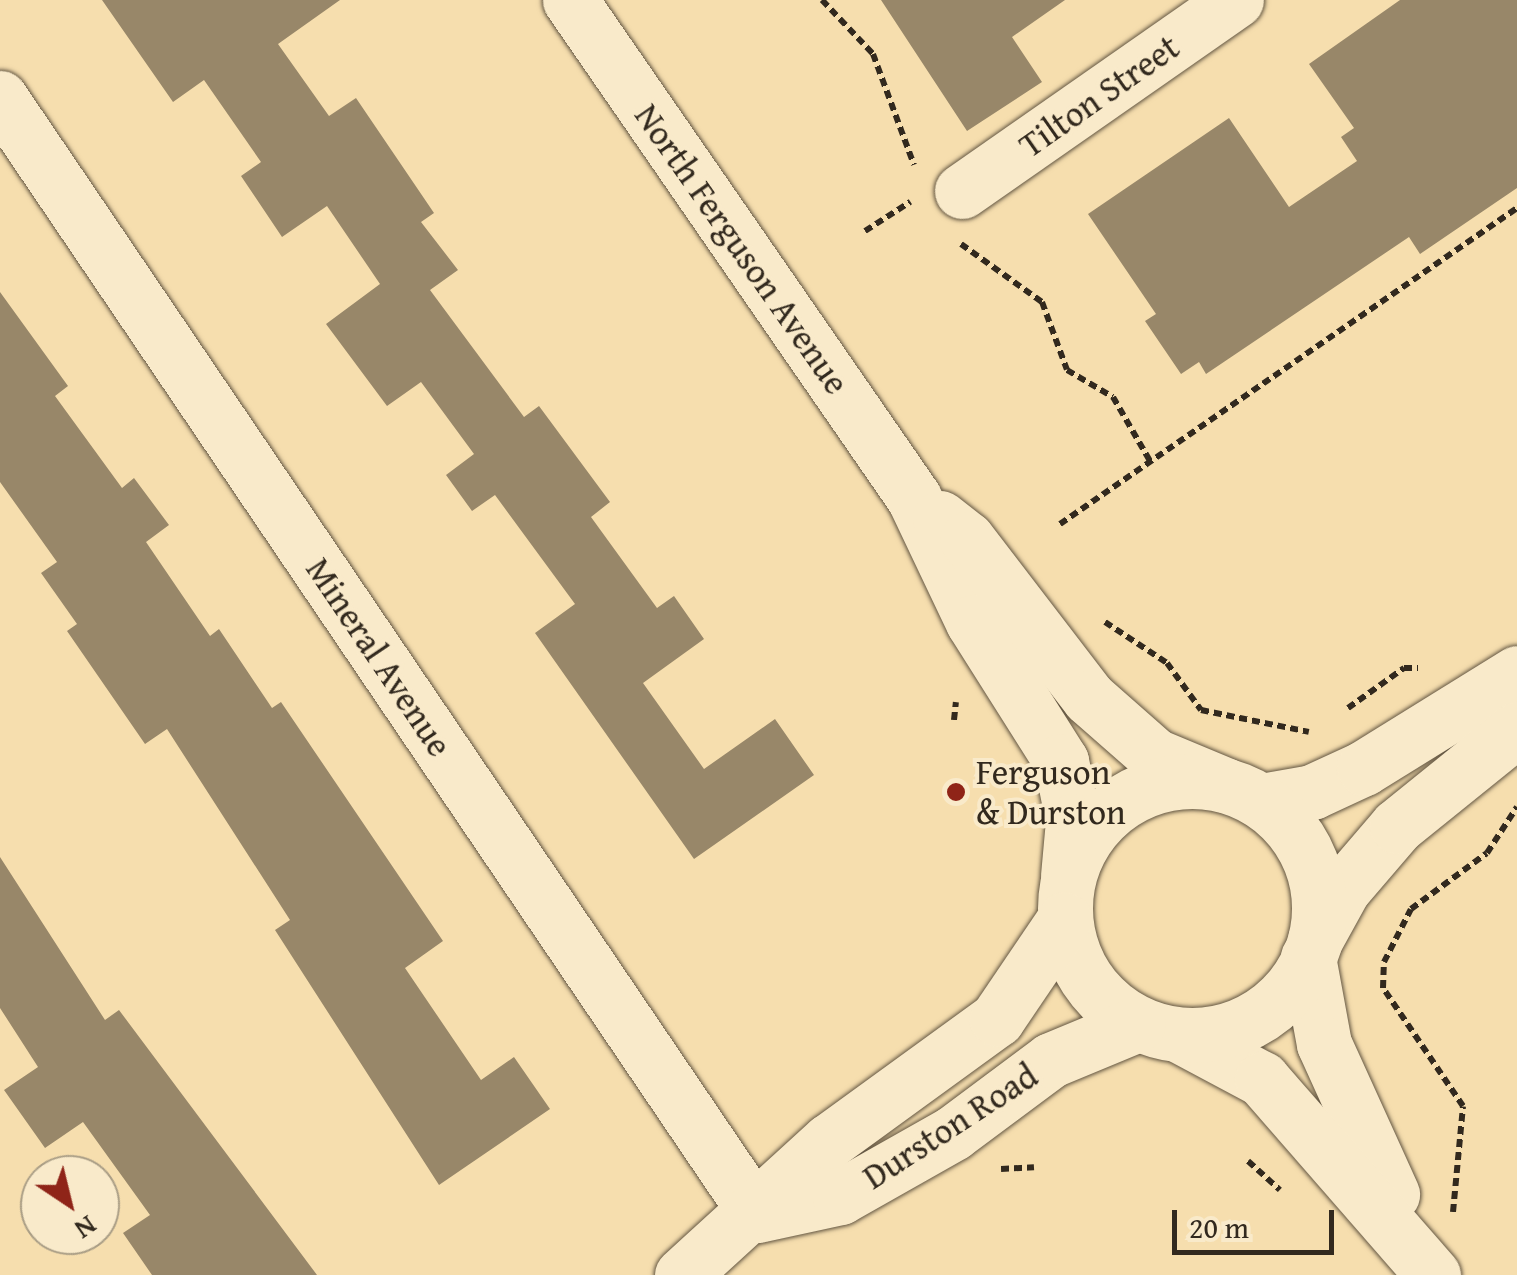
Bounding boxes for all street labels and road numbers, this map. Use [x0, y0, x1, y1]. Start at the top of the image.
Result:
street label: Tilton Street [1011, 26, 1187, 166]
street label: North Ferguson Avenue [626, 96, 858, 402]
street label: Mineral Avenue [297, 550, 461, 764]
street label: Durston Road [855, 1054, 1045, 1198]

